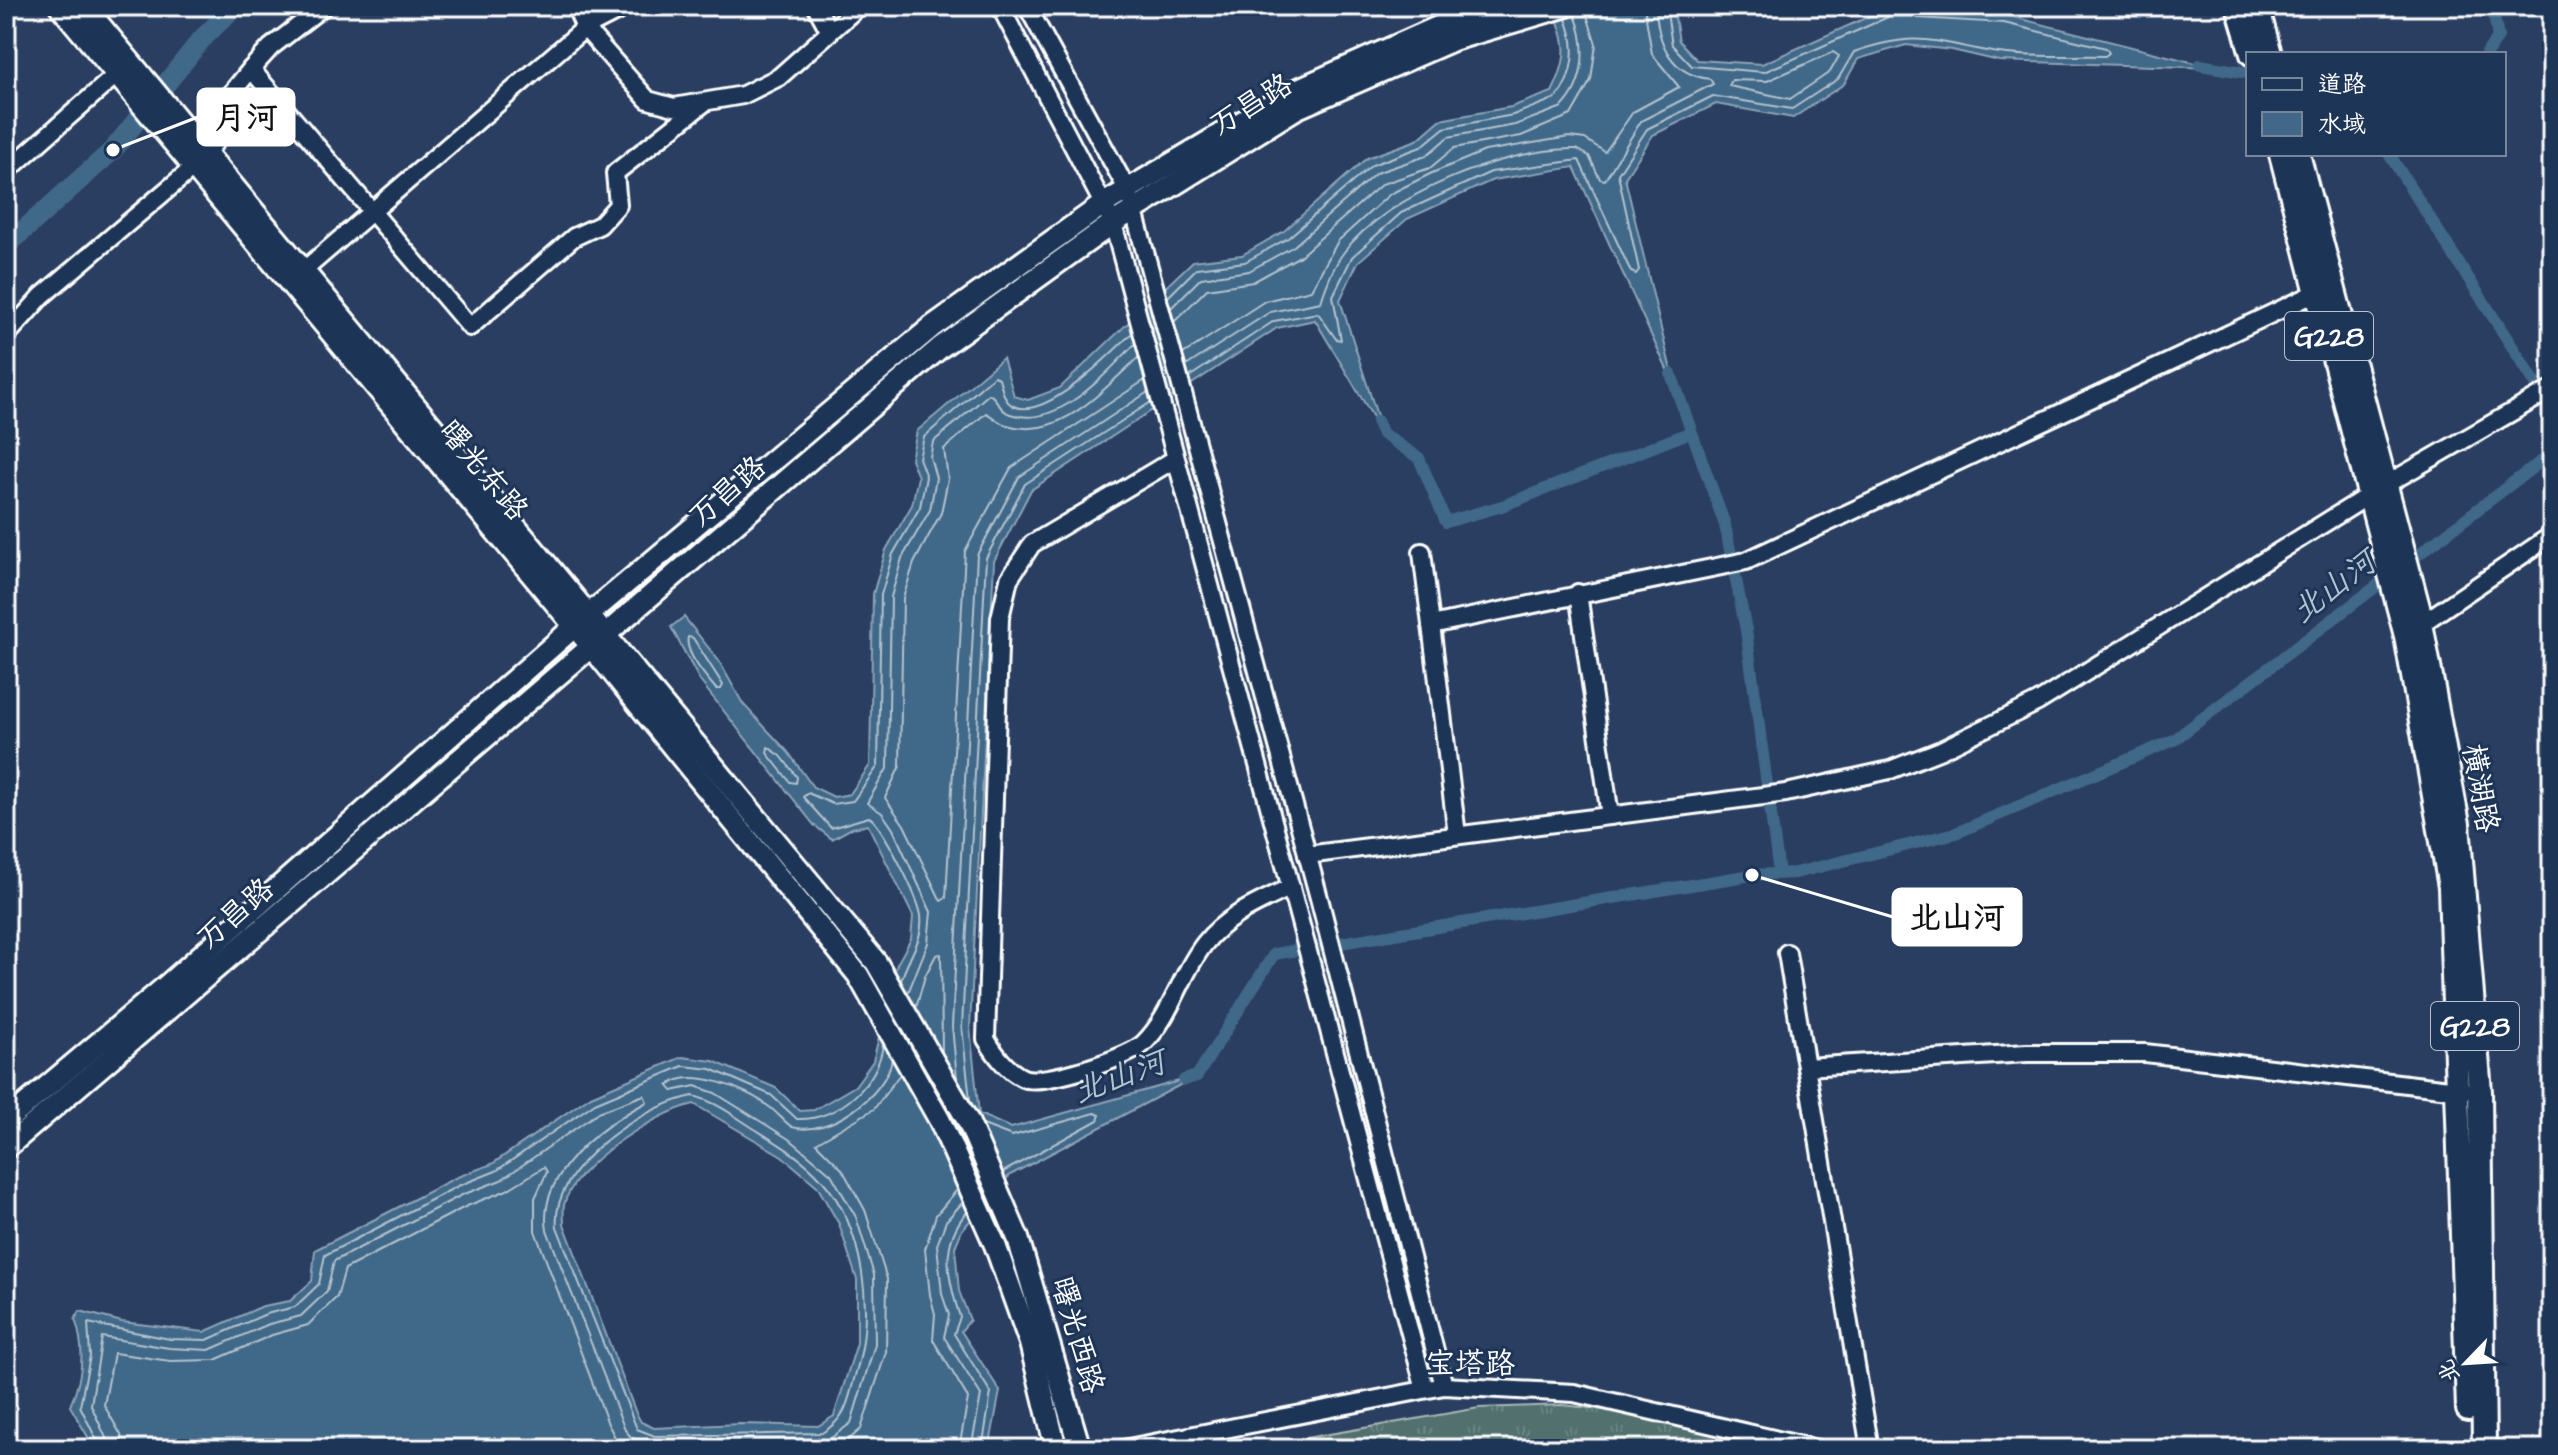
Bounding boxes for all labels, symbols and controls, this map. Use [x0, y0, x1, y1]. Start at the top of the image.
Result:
legend [2246, 52, 2506, 156]
street label: 万昌路 [1202, 64, 1301, 146]
text: 道路 [2318, 68, 2366, 102]
callout: 月河 [198, 89, 294, 145]
text: 月河 [214, 96, 278, 141]
text: 水域 [2318, 108, 2366, 142]
road number: G228 [2285, 312, 2373, 360]
street label: 曙光东路 [429, 411, 538, 530]
street label: 万昌路 [680, 446, 775, 537]
water label: 北山河 [2282, 537, 2390, 634]
street label: 横湖路 [2452, 740, 2509, 836]
street label: 万昌路 [188, 868, 283, 959]
callout: 北山河 [1893, 889, 2021, 945]
text: 北山河 [1909, 896, 2005, 941]
road number: G228 [2431, 1002, 2519, 1050]
water label: 北山河 [1067, 1038, 1177, 1115]
street label: 曙光西路 [1040, 1272, 1114, 1399]
north arrow [2426, 1323, 2506, 1403]
street label: 宝塔路 [1425, 1343, 1515, 1385]
text: 北 [2431, 1354, 2468, 1387]

